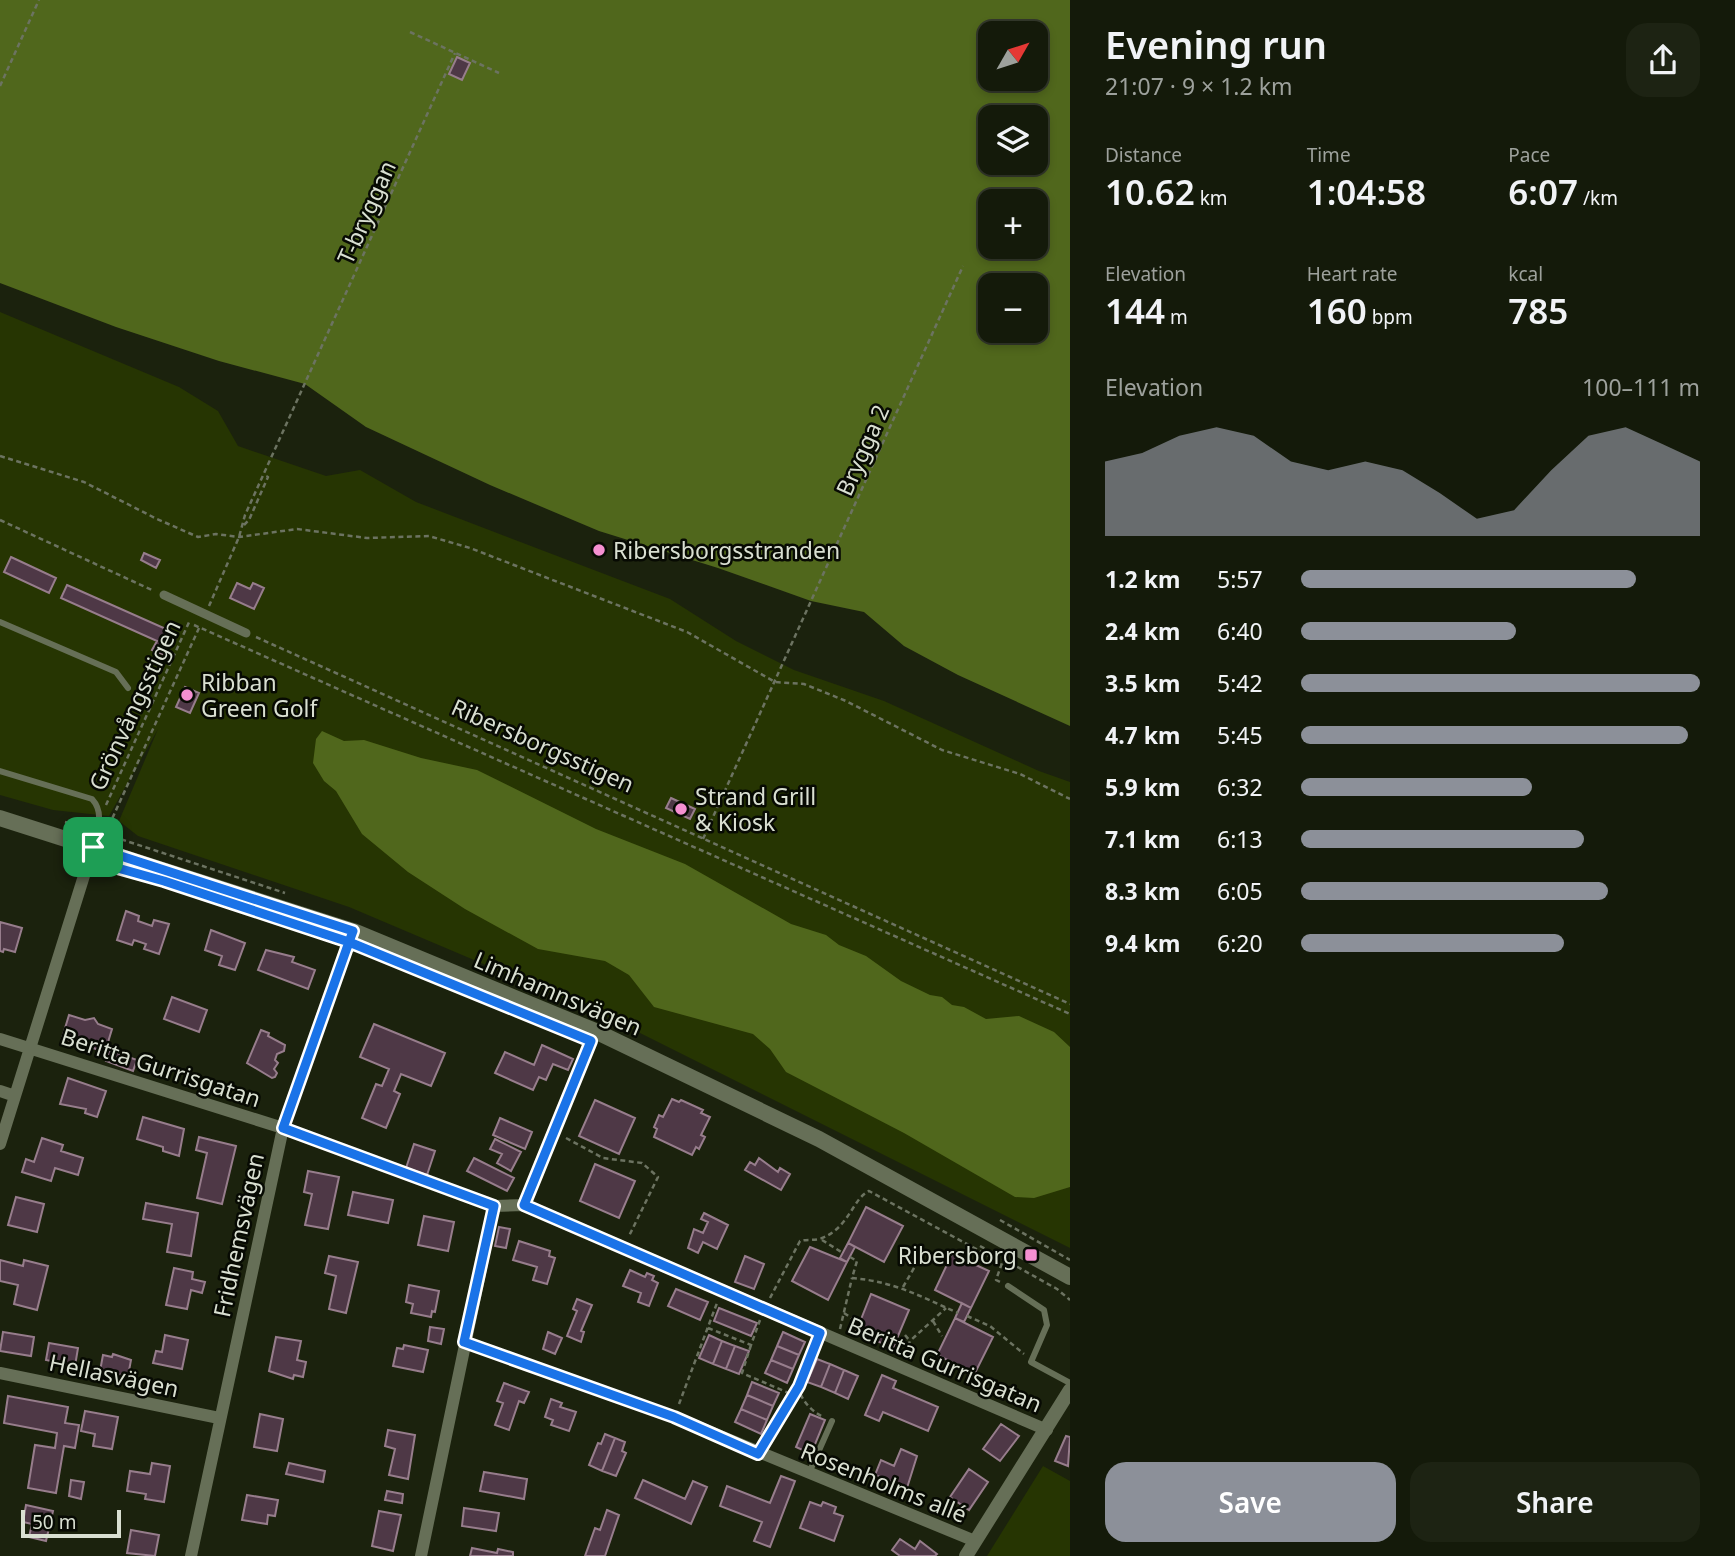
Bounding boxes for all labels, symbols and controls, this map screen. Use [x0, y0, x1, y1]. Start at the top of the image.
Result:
text: Evening run [1105, 18, 1327, 70]
north arrow [978, 21, 1048, 91]
map controls [978, 21, 1048, 343]
button: share [1626, 23, 1700, 97]
text: 21:07 · 9 × 1.2 km [1105, 70, 1292, 102]
button: layers [978, 105, 1048, 175]
text: Distance [1105, 142, 1182, 168]
text: Time [1307, 142, 1351, 168]
text: Pace [1508, 142, 1550, 168]
street label: T-bryggan [329, 155, 403, 269]
text: 10.62 [1105, 168, 1195, 215]
text: 1:04:58 [1307, 168, 1426, 215]
text: 6:07 [1508, 168, 1578, 215]
text: km [1195, 185, 1228, 211]
text: /km [1578, 185, 1618, 211]
button: + [978, 189, 1048, 259]
text: Elevation [1105, 261, 1186, 287]
text: Heart rate [1307, 261, 1397, 287]
text: kcal [1508, 261, 1543, 287]
button: − [978, 273, 1048, 343]
text: 144 [1105, 287, 1165, 334]
text: 160 [1307, 287, 1367, 334]
text: 785 [1508, 287, 1568, 334]
text: m [1165, 304, 1188, 330]
text: bpm [1367, 304, 1413, 330]
text: Elevation [1105, 371, 1203, 403]
text: 100–111 m [1582, 371, 1700, 403]
street label: Brygga 2 [828, 399, 896, 501]
place label: Ribersborgsstranden [613, 534, 840, 566]
marker: Ribersborgsstranden [591, 542, 607, 558]
text: 1.2 km [1105, 563, 1180, 595]
text: 5:57 [1217, 563, 1263, 595]
street label: Grönvångsstigen [81, 615, 187, 795]
text: 2.4 km [1105, 615, 1180, 647]
text: 6:40 [1217, 615, 1263, 647]
place label: Ribban Green Golf [201, 666, 319, 724]
text: 3.5 km [1105, 667, 1180, 699]
text: 5:42 [1217, 667, 1263, 699]
marker: Ribban Green Golf [179, 687, 195, 703]
street label: Ribersborgsstigen [447, 690, 639, 800]
text: 4.7 km [1105, 719, 1180, 751]
text: 5:45 [1217, 719, 1263, 751]
text: 5.9 km [1105, 771, 1180, 803]
text: 6:32 [1217, 771, 1263, 803]
place label: Strand Grill & Kiosk [695, 780, 816, 838]
marker: Strand Grill & Kiosk [673, 801, 689, 817]
pin [63, 817, 123, 877]
text: 7.1 km [1105, 823, 1180, 855]
text: 6:13 [1217, 823, 1263, 855]
icon: arrive [74, 828, 112, 866]
text: 8.3 km [1105, 875, 1180, 907]
text: 6:05 [1217, 875, 1263, 907]
text: 9.4 km [1105, 927, 1180, 959]
text: 6:20 [1217, 927, 1263, 959]
street label: Limhamnsvägen [469, 943, 647, 1043]
street label: Beritta Gurrisgatan [57, 1020, 265, 1114]
street label: Fridhemsvägen [205, 1150, 271, 1320]
place label: Ribersborg [898, 1239, 1017, 1271]
marker: Ribersborg [1023, 1247, 1039, 1263]
street label: Beritta Gurrisgatan [843, 1309, 1047, 1419]
street label: Hellasvägen [46, 1346, 182, 1404]
street label: Rosenholms allé [796, 1434, 972, 1530]
button: Save [1105, 1462, 1396, 1542]
button: Share [1410, 1462, 1700, 1542]
scale bar [21, 1507, 121, 1539]
text: 50 m [32, 1509, 76, 1535]

